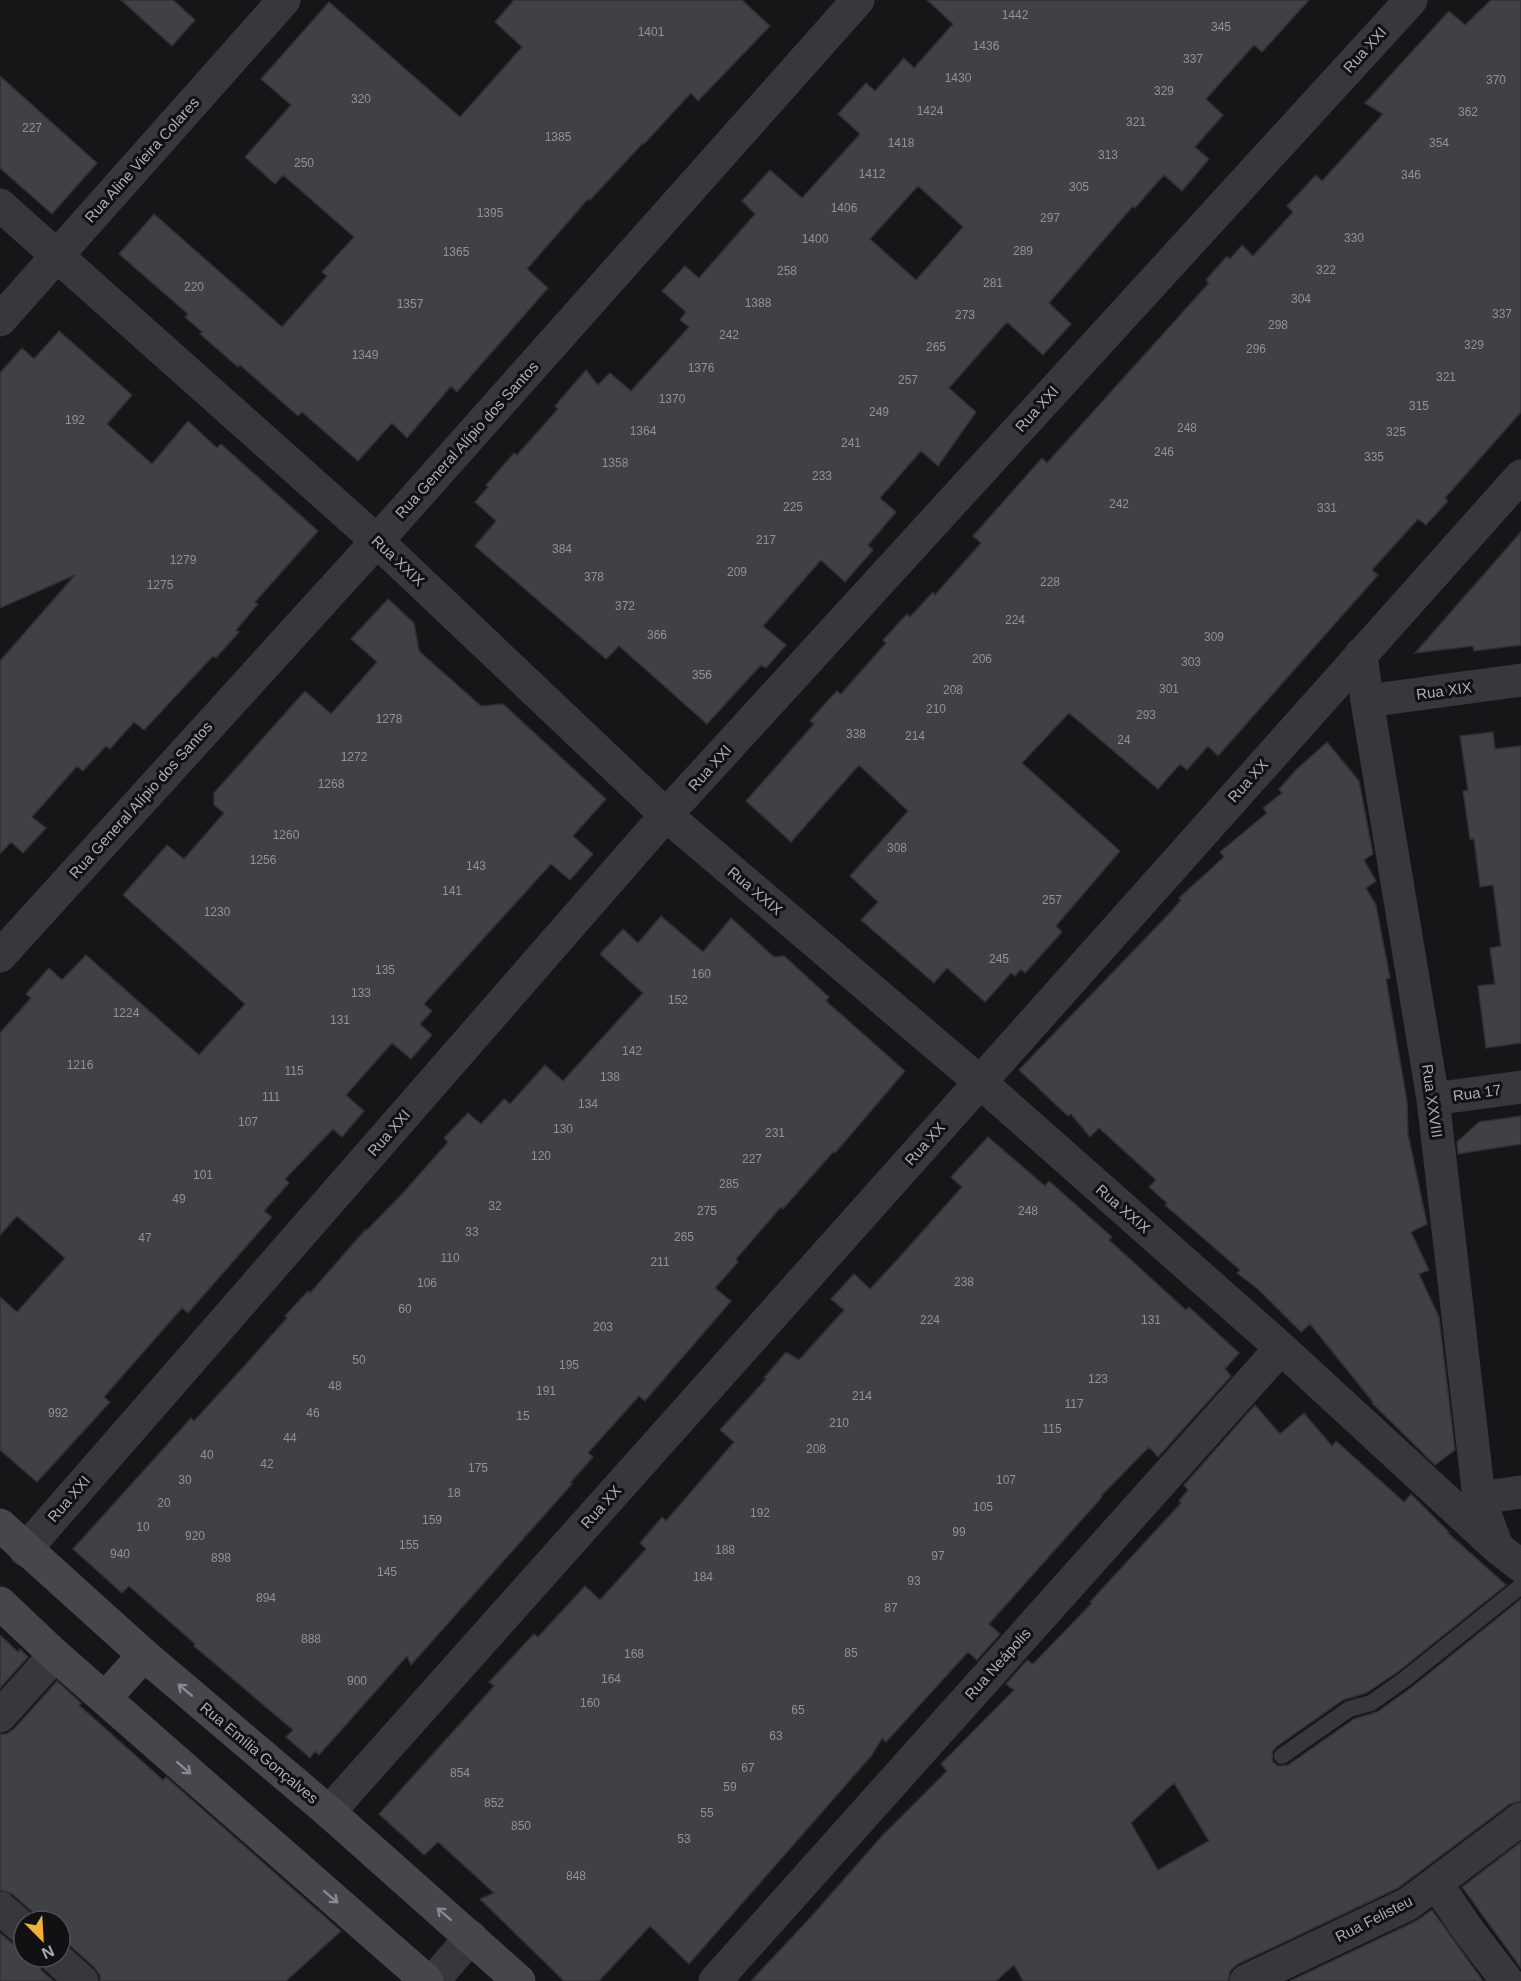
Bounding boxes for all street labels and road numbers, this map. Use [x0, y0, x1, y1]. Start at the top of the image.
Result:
street label: Rua XXI [1340, 23, 1390, 76]
street label: Rua Aline Vieira Colares [81, 94, 202, 226]
street label: Rua General Alípio dos Santos [392, 358, 542, 522]
street label: Rua XXI [1012, 382, 1062, 435]
street label: Rua XXIX [368, 532, 428, 589]
street label: Rua XIX [1415, 678, 1473, 703]
street label: Rua General Alípio dos Santos [66, 718, 216, 882]
street label: Rua XXI [685, 741, 735, 794]
street label: Rua XX [1224, 756, 1271, 806]
street label: Rua XXIX [725, 863, 786, 918]
street label: Rua XXVIII [1419, 1063, 1446, 1139]
street label: Rua 17 [1452, 1081, 1502, 1104]
street label: Rua XXI [364, 1106, 413, 1159]
street label: Rua XX [901, 1119, 948, 1169]
street label: Rua XXIX [1093, 1181, 1154, 1237]
street label: Rua XXI [44, 1472, 93, 1525]
street label: Rua XX [577, 1482, 624, 1532]
street label: Rua Neápolis [961, 1625, 1034, 1703]
street label: Rua Emília Gonçalves [197, 1698, 322, 1807]
street label: Rua Felisteu [1332, 1892, 1415, 1945]

